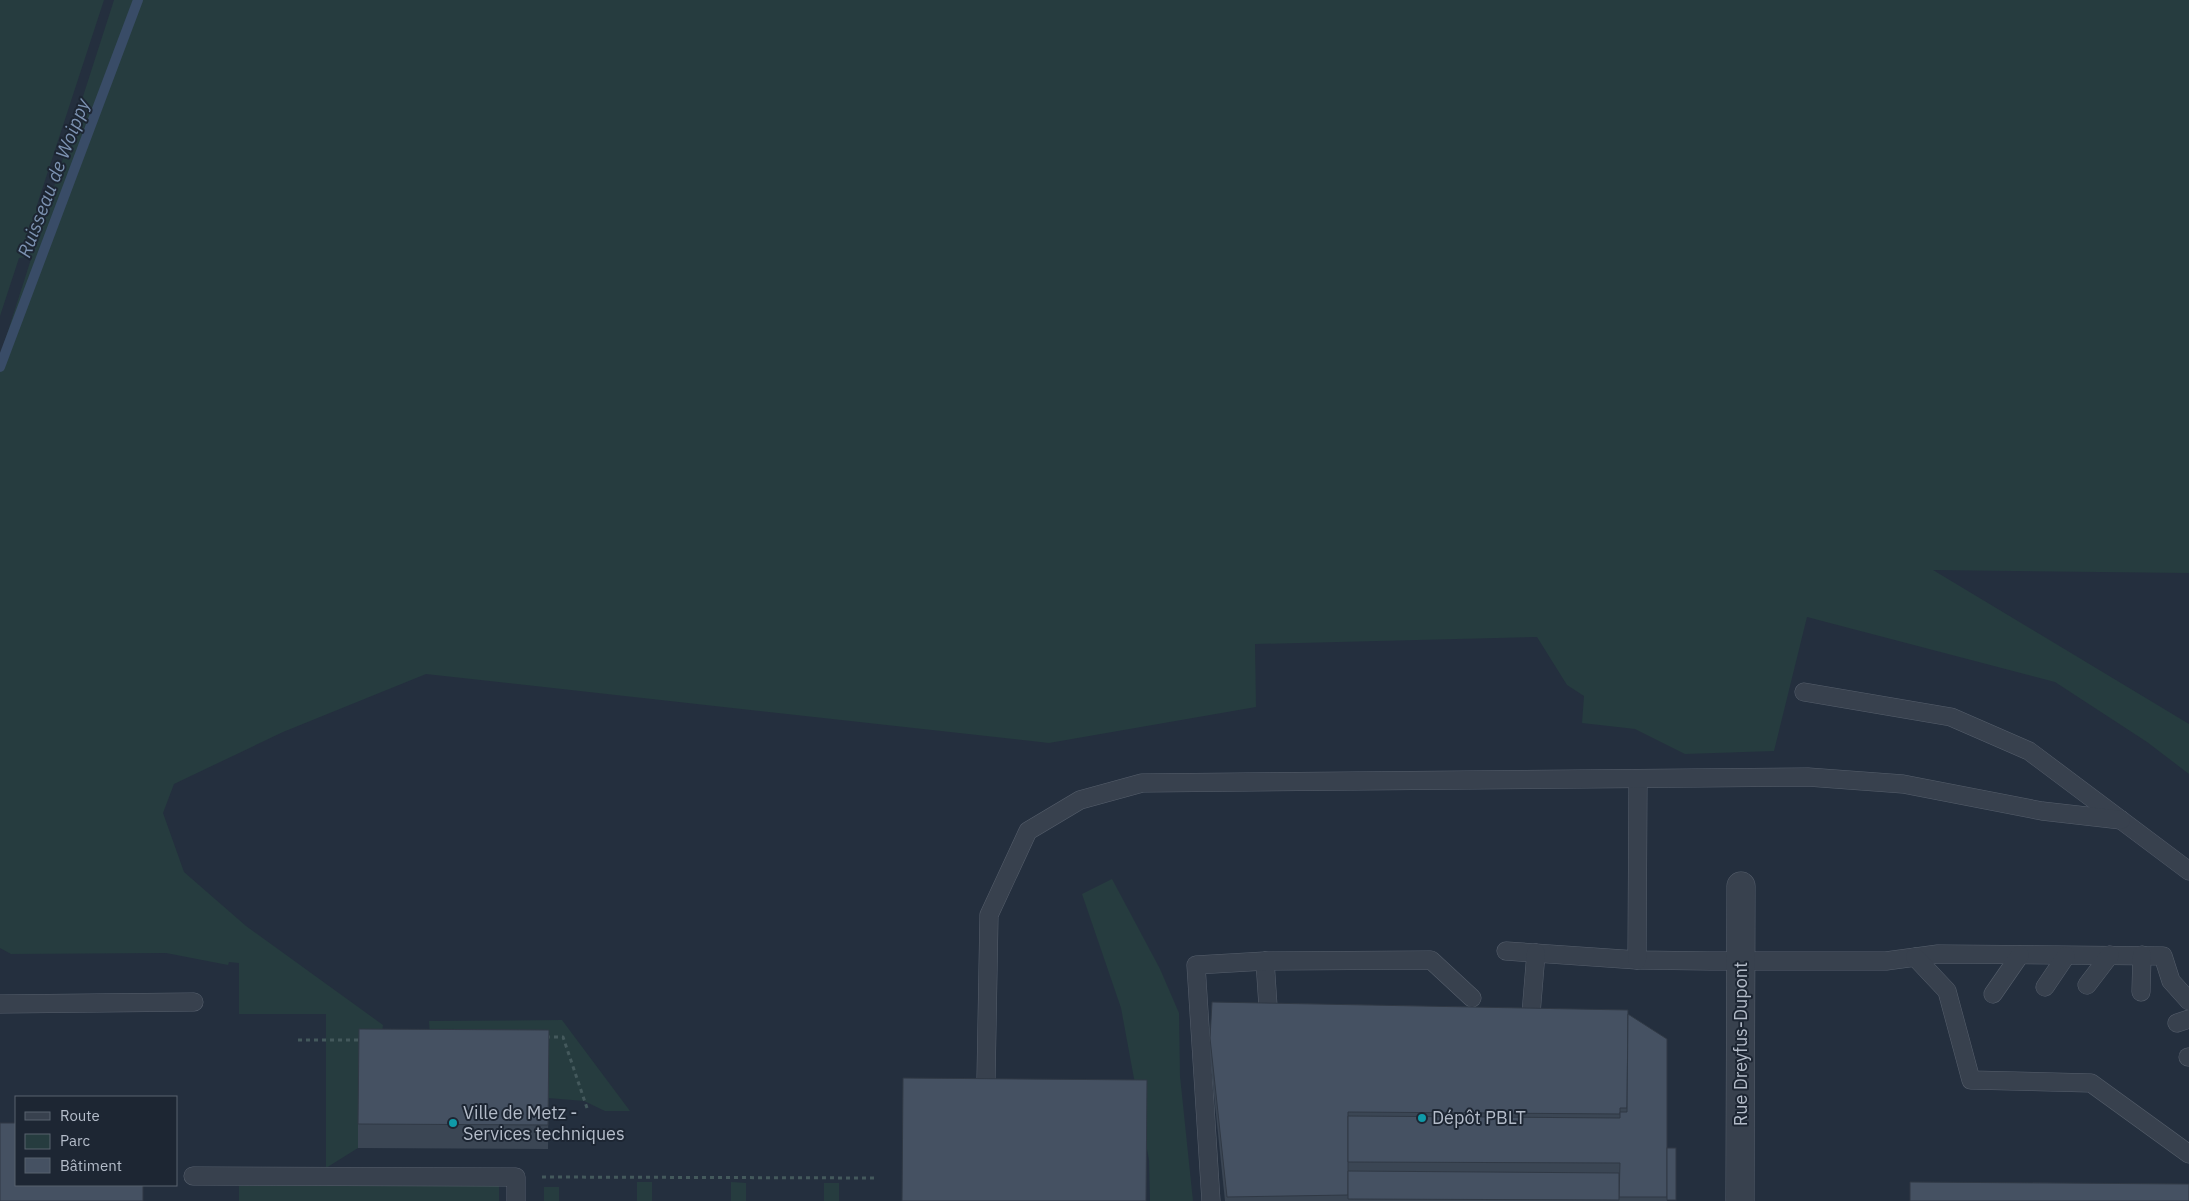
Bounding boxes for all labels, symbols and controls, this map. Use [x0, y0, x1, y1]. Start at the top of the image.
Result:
water label: Ruisseau de Woippy [12, 94, 95, 261]
street label: Rue Dreyfus-Dupont [1729, 962, 1752, 1126]
legend [15, 1096, 178, 1186]
place label: Ville de Metz - Services techniques [463, 1101, 625, 1145]
text: Route [60, 1106, 100, 1125]
place label: Dépôt PBLT [1432, 1106, 1526, 1129]
marker: Dépôt PBLT [1416, 1112, 1428, 1124]
marker: Ville de Metz - Services techniques [447, 1117, 459, 1129]
text: Parc [60, 1131, 90, 1150]
text: Bâtiment [60, 1156, 122, 1175]

